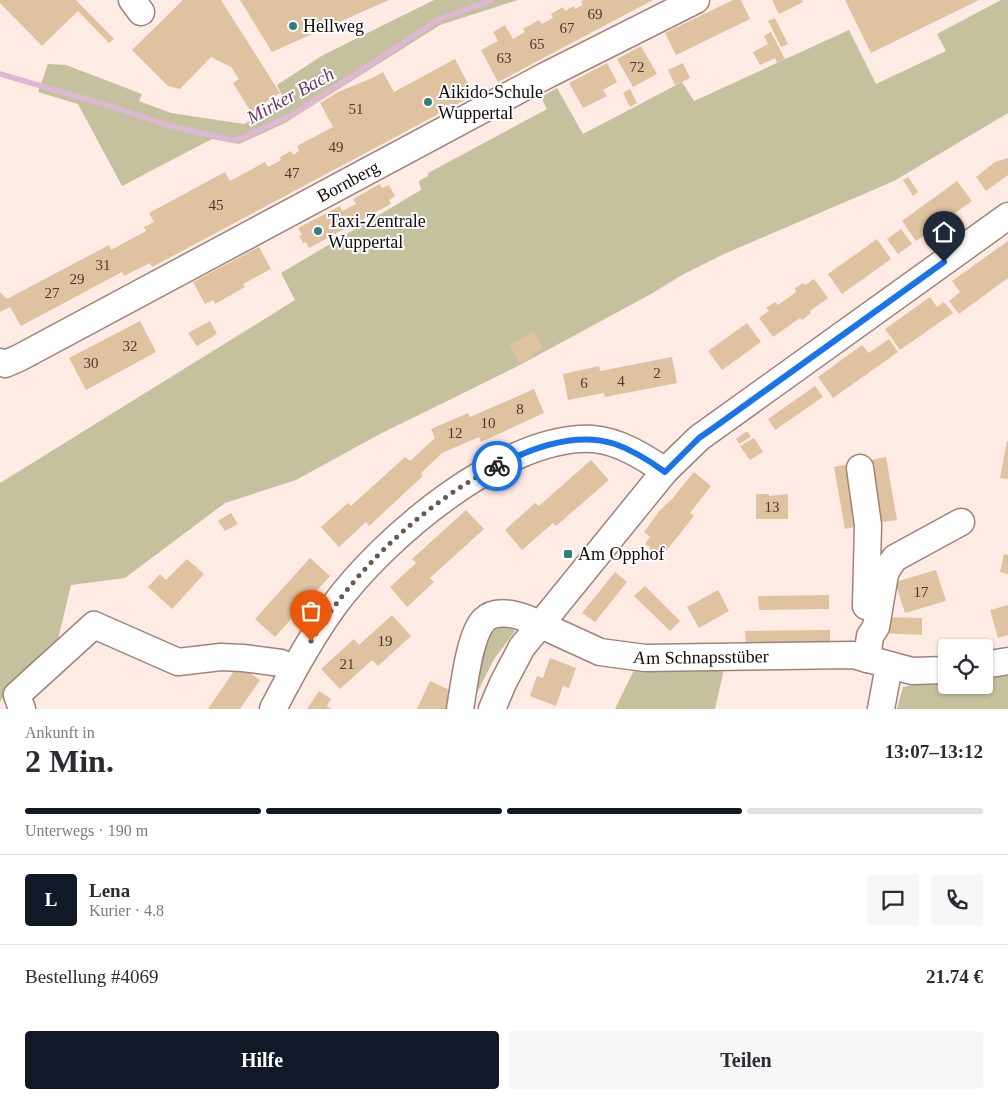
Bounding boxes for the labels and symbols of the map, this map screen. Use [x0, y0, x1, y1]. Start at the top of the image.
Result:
house number: 69 [588, 6, 603, 22]
place label: Hellweg [303, 16, 364, 36]
marker: Hellweg [287, 20, 299, 32]
house number: 67 [560, 20, 575, 36]
house number: 65 [530, 36, 545, 52]
house number: 63 [497, 50, 512, 66]
house number: 72 [630, 59, 645, 75]
water label: Mirker Bach [242, 63, 338, 129]
place label: Aikido-Schule Wuppertal [438, 82, 543, 123]
marker: Aikido-Schule Wuppertal [422, 96, 434, 108]
house number: 51 [349, 101, 364, 117]
house number: 49 [329, 139, 344, 155]
street label: Bornberg [314, 157, 383, 206]
house number: 47 [285, 165, 300, 181]
house number: 45 [209, 197, 224, 213]
place label: Taxi-Zentrale Wuppertal [328, 211, 426, 252]
pin [923, 211, 965, 262]
marker: Taxi-Zentrale Wuppertal [312, 225, 324, 237]
house number: 31 [96, 257, 111, 273]
house number: 29 [70, 271, 85, 287]
house number: 27 [45, 285, 60, 301]
house number: 32 [123, 338, 138, 354]
house number: 30 [84, 355, 99, 371]
house number: 2 [653, 365, 661, 381]
house number: 4 [617, 373, 625, 389]
house number: 6 [580, 375, 588, 391]
house number: 8 [516, 401, 524, 417]
house number: 10 [481, 415, 496, 431]
house number: 12 [448, 425, 463, 441]
courier [472, 441, 522, 491]
house number: 13 [765, 499, 780, 515]
place label: Am Opphof [578, 544, 665, 564]
marker: Am Opphof [562, 548, 574, 560]
house number: 17 [914, 584, 929, 600]
pin [290, 590, 332, 641]
house number: 19 [378, 633, 393, 649]
street label: Am Schnapsstüber [632, 646, 769, 668]
house number: 21 [340, 656, 355, 672]

